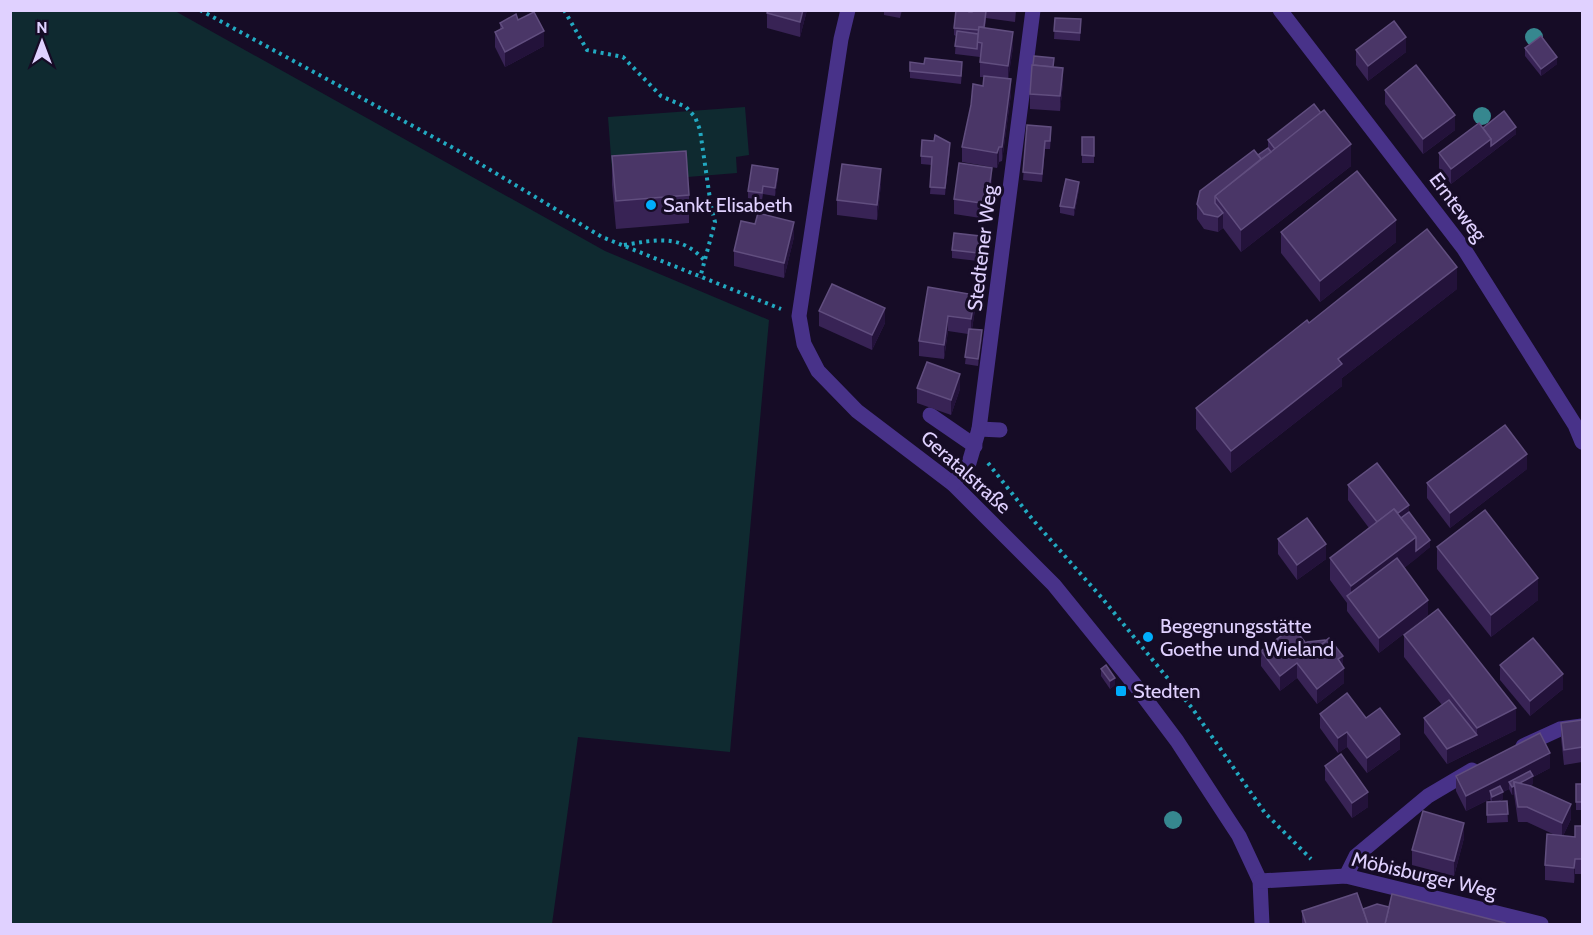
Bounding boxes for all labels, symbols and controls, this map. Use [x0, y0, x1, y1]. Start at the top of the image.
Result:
north arrow [12, 12, 72, 72]
text: N [36, 18, 48, 37]
street label: Ernteweg [1424, 168, 1492, 247]
street label: Stedtener Weg [962, 183, 1002, 312]
place label: Sankt Elisabeth [663, 193, 793, 217]
marker: Sankt Elisabeth [644, 198, 658, 212]
street label: Geratalstraße [916, 425, 1016, 519]
place label: Begegnungsstätte Goethe und Wieland [1160, 614, 1334, 661]
marker: Begegnungsstätte Goethe und Wieland [1141, 630, 1155, 644]
place label: Stedten [1133, 679, 1200, 703]
marker: Stedten [1114, 684, 1128, 698]
street label: Möbisburger Weg [1349, 847, 1500, 904]

